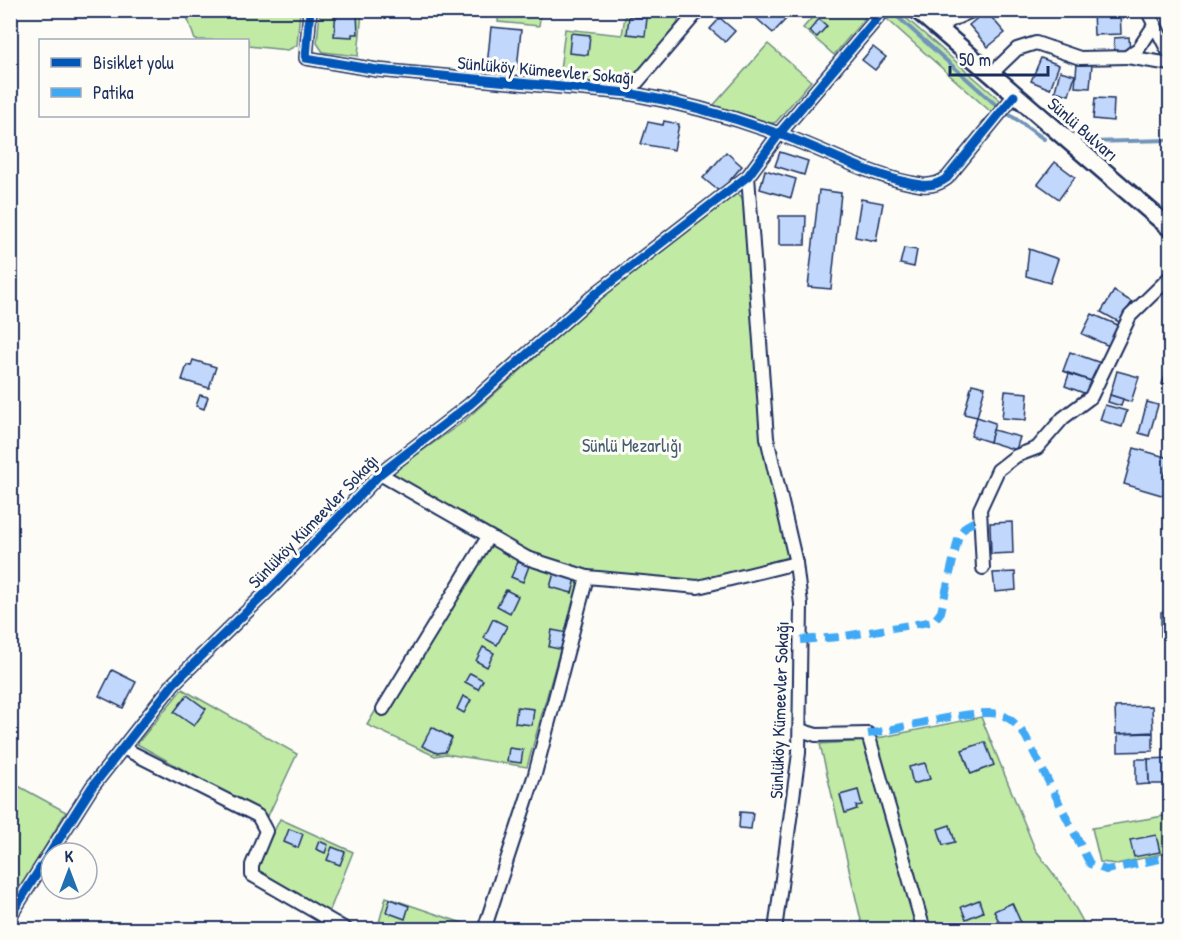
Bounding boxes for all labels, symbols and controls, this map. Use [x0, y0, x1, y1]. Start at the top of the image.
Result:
legend [39, 39, 249, 117]
scale bar [950, 39, 1048, 77]
text: 50 m [959, 47, 991, 72]
text: Bisiklet yolu [93, 50, 174, 75]
street label: Sünlüköy Kümeevler Sokağı [456, 50, 636, 90]
text: Patika [93, 80, 133, 105]
street label: Sünlü Bulvarı [1042, 91, 1124, 167]
park label: Sünlü Mezarlığı [582, 433, 682, 458]
street label: Sünlüköy Kümeevler Sokağı [242, 448, 384, 594]
street label: Sünlüköy Kümeevler Sokağı [763, 621, 795, 799]
north arrow [39, 841, 99, 901]
text: K [65, 845, 74, 867]

